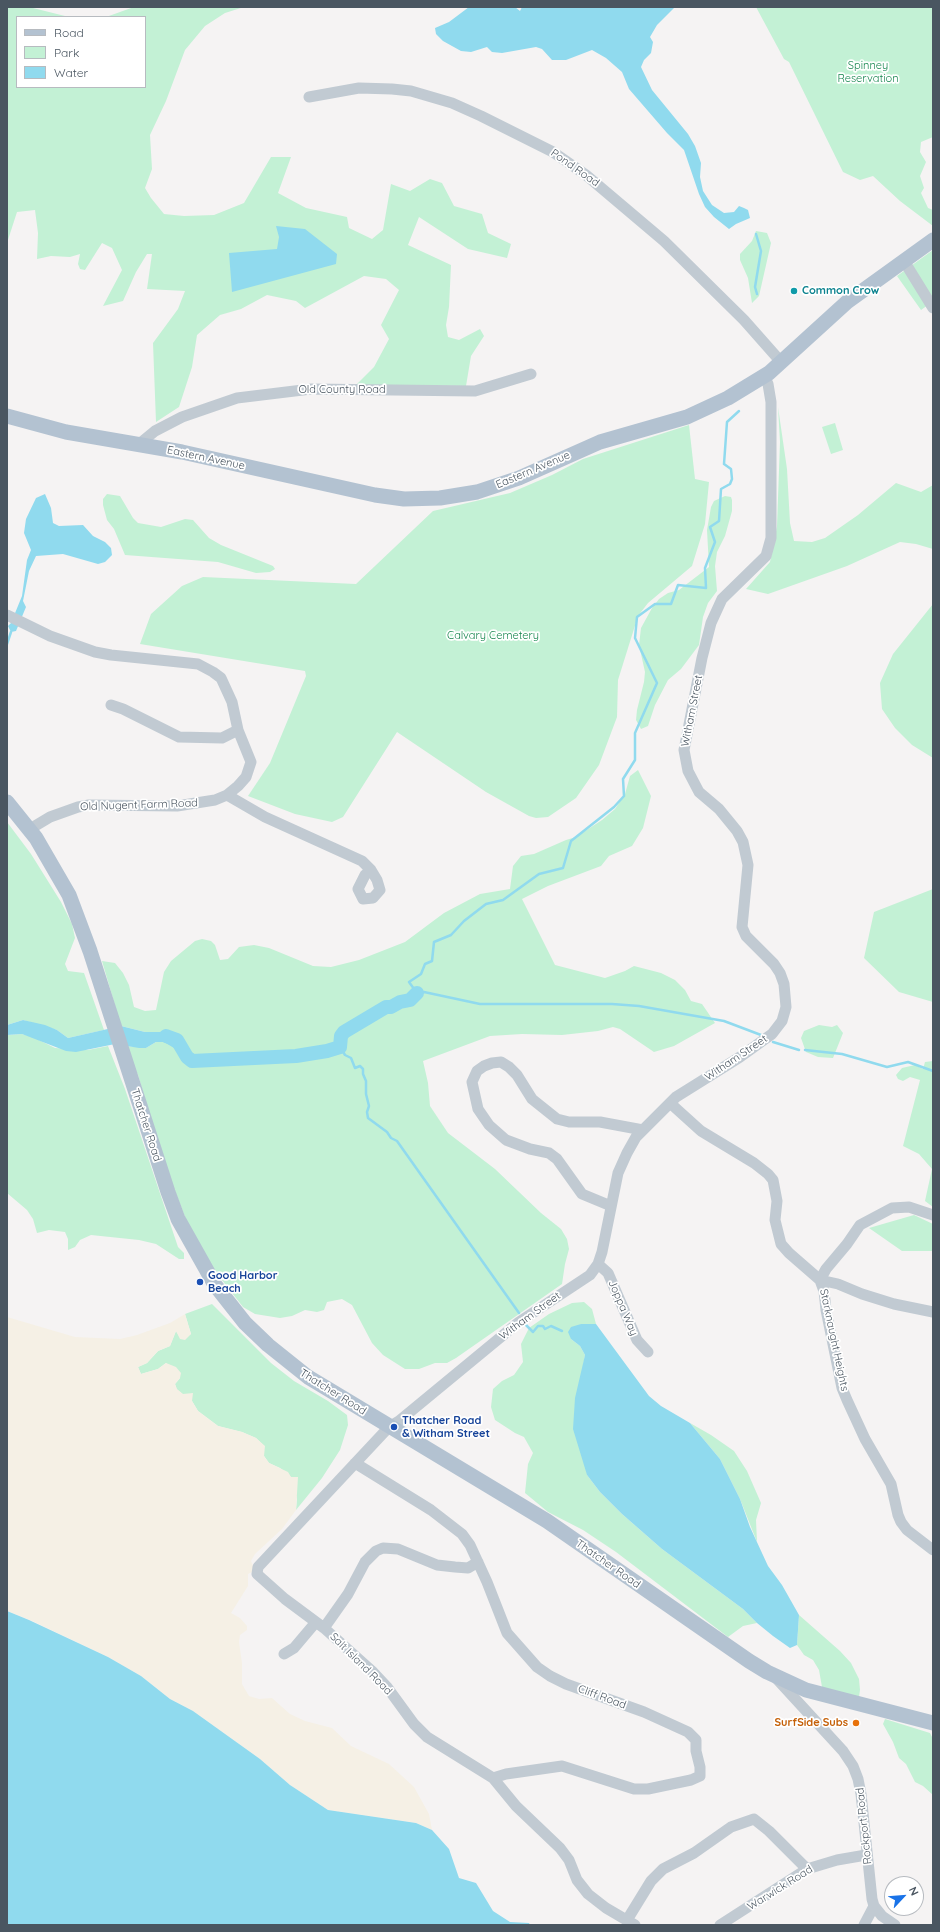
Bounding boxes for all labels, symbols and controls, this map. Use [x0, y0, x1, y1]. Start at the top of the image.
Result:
legend [16, 16, 146, 88]
text: Road [54, 25, 84, 40]
text: Park [54, 45, 79, 60]
park label: Spinney Reservation [837, 59, 899, 85]
text: Water [54, 65, 88, 80]
street label: Pond Road [548, 146, 602, 190]
place label: Common Crow [802, 284, 879, 298]
marker: Common Crow [789, 286, 799, 296]
street label: Old County Road [298, 383, 386, 397]
street label: Eastern Avenue [166, 443, 246, 473]
street label: Eastern Avenue [494, 448, 572, 492]
park label: Calvary Cemetery [447, 629, 539, 643]
street label: Witham Street [679, 674, 705, 748]
street label: Old Nugent Farm Road [80, 796, 198, 814]
street label: Witham Street [702, 1032, 770, 1084]
street label: Thatcher Road [128, 1087, 164, 1163]
place label: Good Harbor Beach [208, 1269, 278, 1295]
marker: Good Harbor Beach [195, 1277, 205, 1287]
street label: Joppa Way [605, 1278, 641, 1338]
street label: Starknaught Heights [817, 1288, 851, 1392]
street label: Witham Street [497, 1289, 563, 1343]
street label: Thatcher Road [297, 1366, 369, 1418]
place label: Thatcher Road & Witham Street [402, 1414, 490, 1440]
marker: Thatcher Road & Witham Street [389, 1422, 399, 1432]
street label: Thatcher Road [573, 1537, 643, 1591]
street label: Salt Island Road [327, 1630, 395, 1698]
street label: Cliff Road [576, 1682, 628, 1712]
place label: SurfSide Subs [775, 1716, 848, 1730]
marker: SurfSide Subs [851, 1718, 861, 1728]
street label: Rockport Road [853, 1787, 875, 1865]
street label: Warwick Road [745, 1863, 815, 1913]
north arrow [884, 1876, 924, 1916]
text: N [906, 1884, 922, 1898]

